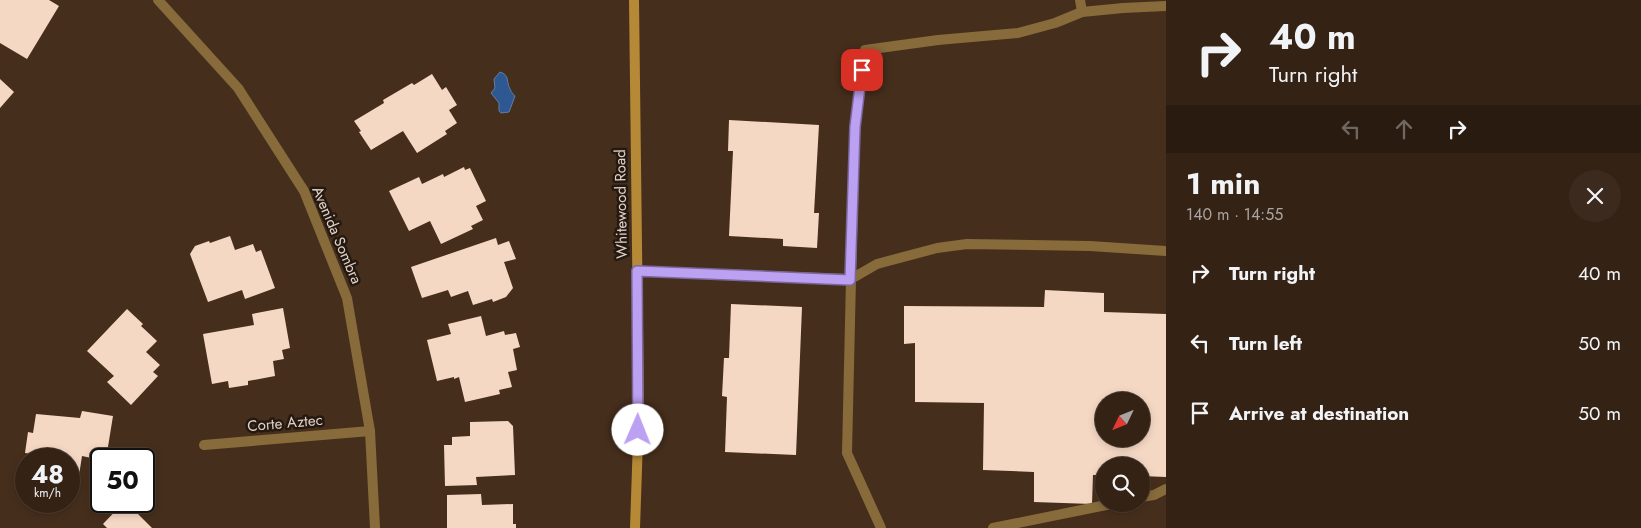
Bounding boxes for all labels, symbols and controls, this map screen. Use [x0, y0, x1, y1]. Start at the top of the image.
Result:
text: 40 m [1269, 12, 1356, 62]
icon: right [1186, 20, 1251, 85]
pin [841, 49, 883, 91]
icon: arrive [848, 56, 876, 84]
text: Turn right [1269, 58, 1357, 90]
icon: left [1337, 115, 1365, 143]
icon: ahead [1390, 115, 1418, 143]
icon: right [1443, 115, 1471, 143]
street label: Whitewood Road [609, 149, 633, 259]
text: 1 min [1186, 162, 1260, 205]
button: close [1569, 170, 1621, 222]
street label: Avenida Sombra [306, 183, 368, 287]
text: 140 m · 14:55 [1186, 203, 1283, 226]
icon: right [1186, 259, 1214, 287]
text: Turn right [1229, 260, 1315, 287]
text: 40 m [1578, 260, 1621, 287]
icon: left [1186, 329, 1214, 357]
text: Turn left [1229, 330, 1302, 357]
text: 50 m [1578, 330, 1621, 357]
north arrow [1095, 392, 1150, 448]
map controls [1095, 392, 1150, 512]
icon: arrive [1186, 399, 1214, 427]
text: Arrive at destination [1229, 400, 1409, 427]
text: 50 m [1578, 400, 1621, 427]
position arrow [611, 403, 663, 455]
street label: Corte Aztec [246, 409, 324, 437]
speed limit sign: 50 [90, 448, 155, 513]
text: 48 [31, 456, 64, 492]
button: search [1095, 457, 1150, 512]
text: km/h [34, 484, 61, 502]

